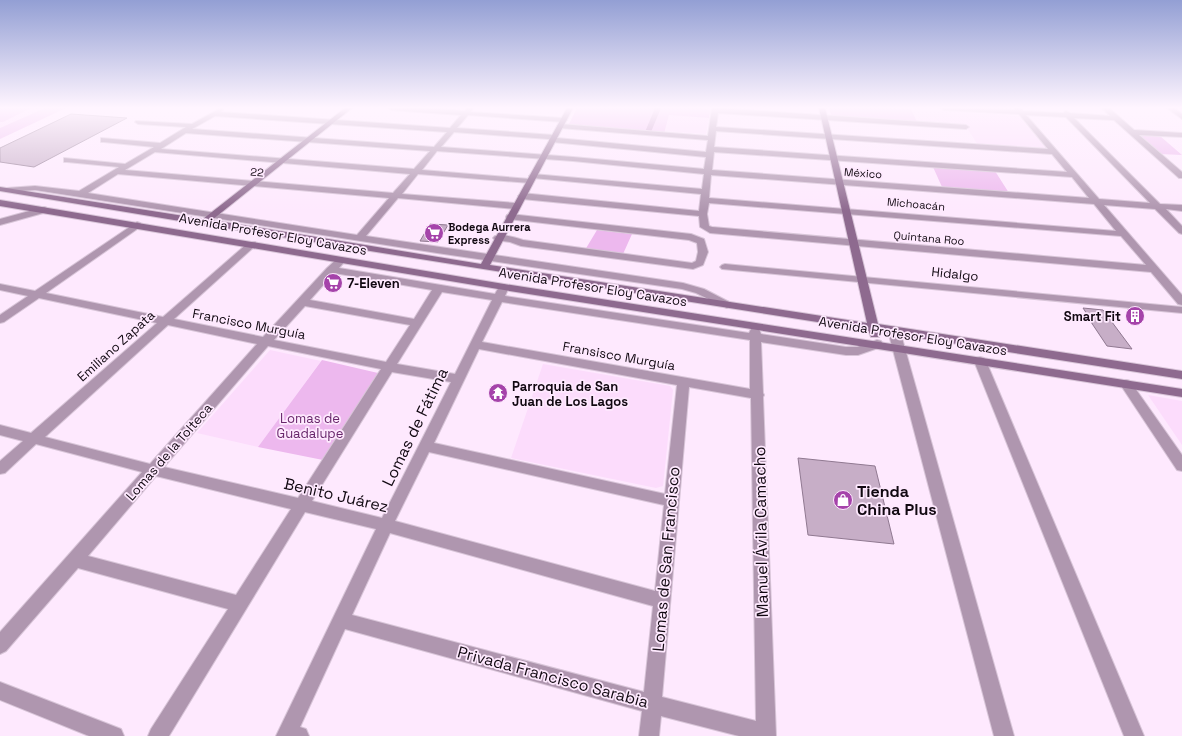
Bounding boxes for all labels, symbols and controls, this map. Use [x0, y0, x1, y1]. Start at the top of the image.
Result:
street label: 22 [250, 164, 265, 180]
street label: México [843, 165, 883, 181]
street label: Michoacán [886, 194, 946, 214]
street label: Avenida Profesor Eloy Cavazos [178, 209, 368, 259]
place label: Bodega Aurrera Express [448, 220, 531, 247]
supermarket icon: Bodega Aurrera Express [423, 222, 445, 244]
street label: Quintana Roo [893, 228, 965, 248]
street label: Hidalgo [931, 263, 979, 285]
street label: Avenida Profesor Eloy Cavazos [498, 264, 688, 310]
supermarket icon: 7-Eleven [322, 272, 344, 294]
place label: 7-Eleven [347, 275, 400, 292]
street label: Francisco Murguía [191, 305, 308, 343]
building icon: Smart Fit [1124, 305, 1146, 327]
street label: Emiliano Zapata [74, 306, 159, 385]
place label: Smart Fit [1064, 308, 1121, 325]
street label: Avenida Profesor Eloy Cavazos [818, 313, 1008, 359]
street label: Fransisco Murguía [561, 338, 677, 374]
street label: Lomas de Fátima [377, 364, 453, 490]
place label: Parroquia de San Juan de Los Lagos [512, 378, 628, 410]
temple icon: Parroquia de San Juan de Los Lagos [487, 382, 509, 404]
street label: Lomas de la Tolteca [122, 400, 216, 504]
park label: Lomas de Guadalupe [277, 410, 343, 442]
street label: Manuel Ávila Camacho [749, 446, 773, 618]
street label: Lomas de San Francisco [647, 466, 685, 652]
street label: Benito Juárez [282, 473, 390, 517]
place label: Tienda China Plus [857, 481, 937, 520]
shop icon: Tienda China Plus [832, 489, 854, 511]
street label: Privada Francisco Sarabia [455, 641, 651, 713]

